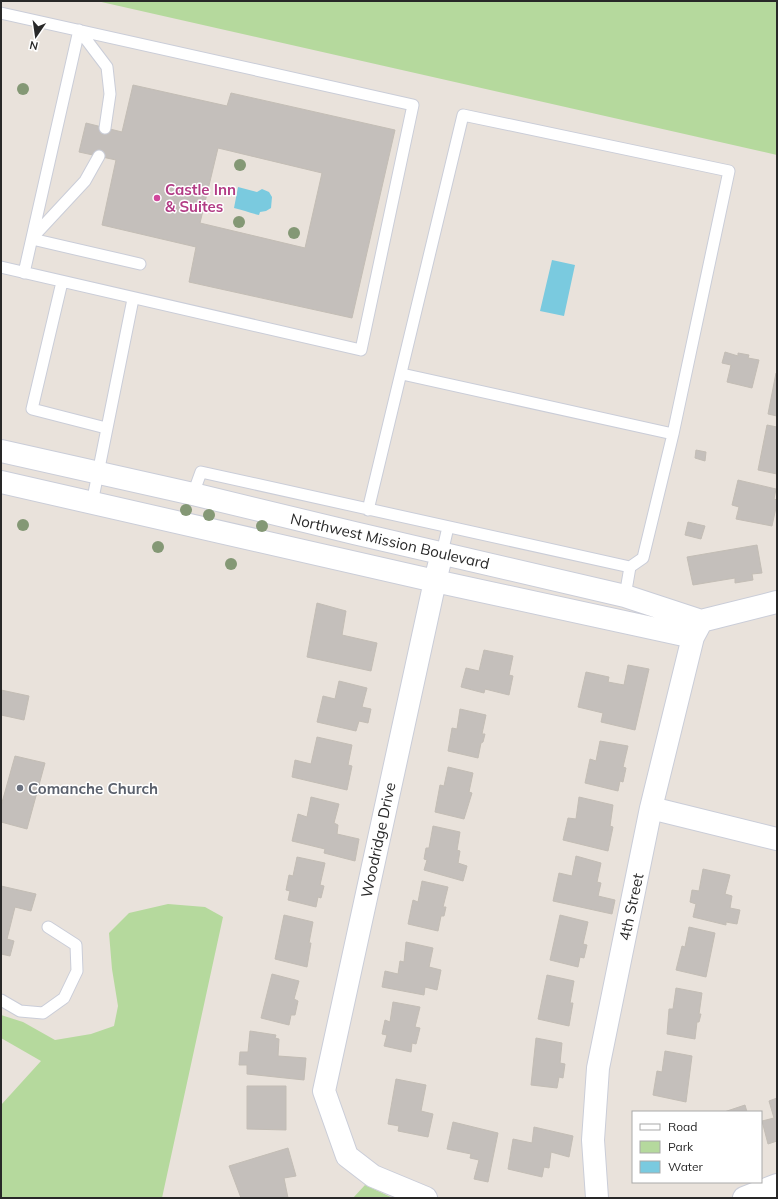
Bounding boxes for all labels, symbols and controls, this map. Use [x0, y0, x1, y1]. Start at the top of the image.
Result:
north arrow [16, 16, 56, 56]
text: N [28, 38, 39, 53]
place label: Castle Inn & Suites [165, 180, 236, 216]
marker: Castle Inn & Suites [152, 193, 162, 203]
street label: Northwest Mission Boulevard [289, 509, 491, 573]
place label: Comanche Church [28, 779, 158, 798]
street label: Woodridge Drive [357, 781, 399, 899]
marker: Comanche Church [15, 783, 25, 793]
street label: 4th Street [615, 872, 647, 942]
legend [632, 1111, 762, 1183]
text: Road [668, 1119, 697, 1134]
text: Park [668, 1139, 694, 1154]
text: Water [668, 1159, 704, 1174]

